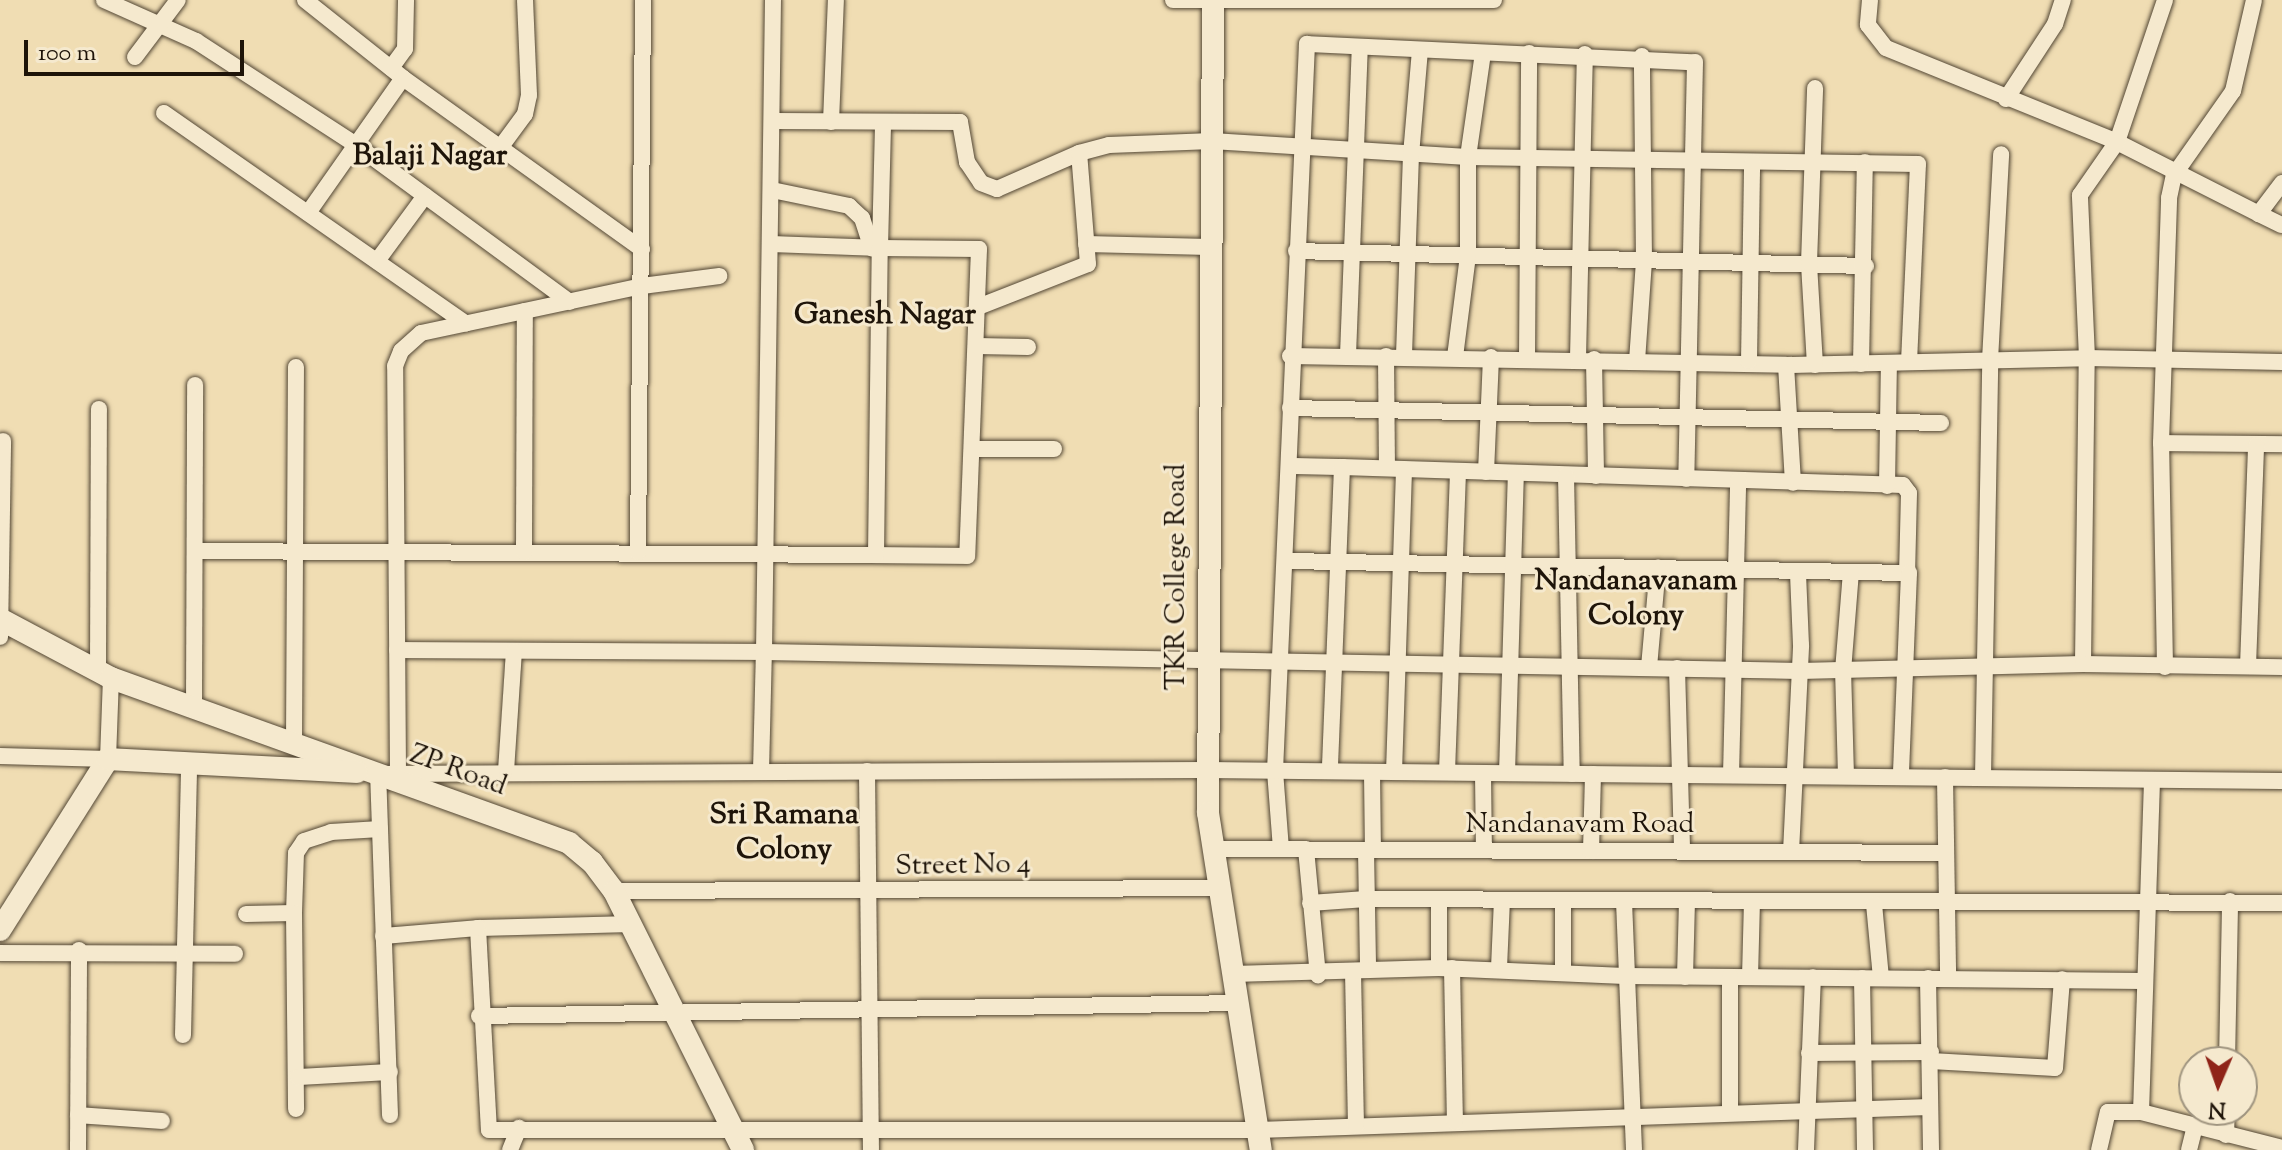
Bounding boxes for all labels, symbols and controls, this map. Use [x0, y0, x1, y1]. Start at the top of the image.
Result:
scale bar [28, 24, 248, 74]
text: 100 m [38, 37, 96, 71]
district label: Balaji Nagar [353, 139, 507, 175]
district label: Ganesh Nagar [794, 298, 976, 334]
street label: TKR College Road [1160, 464, 1194, 690]
district label: Nandanavanam Colony [1535, 564, 1737, 634]
street label: ZP Road [405, 738, 511, 804]
district label: Sri Ramana Colony [709, 798, 859, 868]
street label: Nandanavam Road [1466, 808, 1694, 842]
street label: Street No 4 [895, 848, 1031, 884]
north arrow [2178, 1046, 2258, 1126]
text: N [2208, 1092, 2227, 1124]

